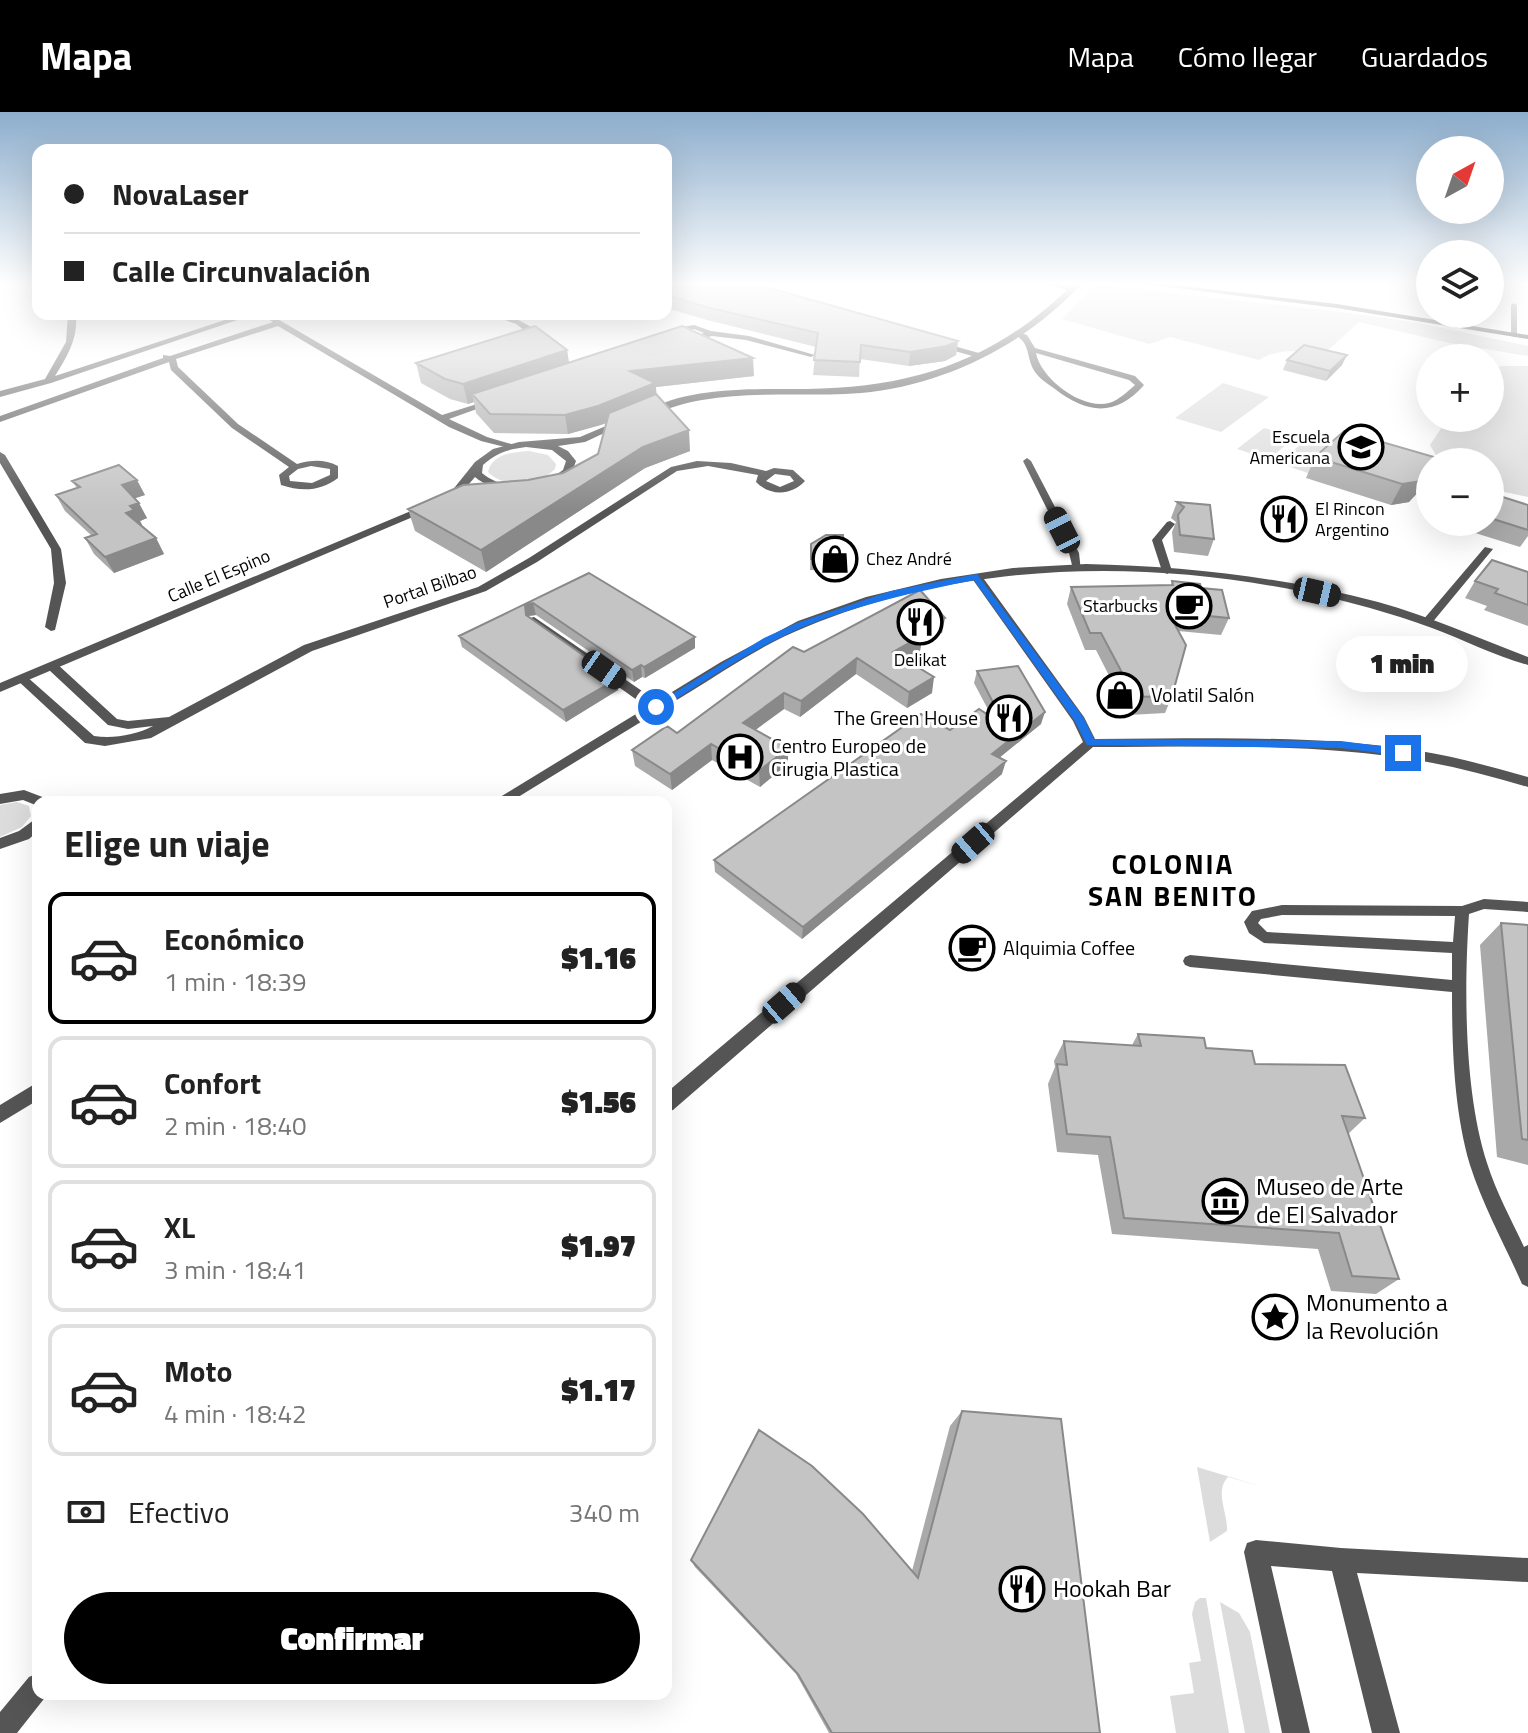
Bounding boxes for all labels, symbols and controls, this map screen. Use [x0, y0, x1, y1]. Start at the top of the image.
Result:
text: Mapa [40, 27, 132, 85]
text: Mapa [1067, 35, 1134, 78]
text: Cómo llegar [1178, 35, 1317, 78]
text: Guardados [1361, 35, 1488, 78]
north arrow [1416, 136, 1504, 224]
map controls [1416, 136, 1504, 536]
text: NovaLaser [112, 171, 249, 217]
button: layers [1416, 240, 1504, 328]
text: Calle Circunvalación [112, 248, 371, 294]
button: + [1416, 344, 1504, 432]
place label: Escuela Americana [1249, 423, 1330, 471]
school or university icon: Escuela Americana [1337, 423, 1385, 471]
button: − [1416, 448, 1504, 536]
restaurant icon: El Rincon Argentino [1260, 495, 1308, 543]
place label: El Rincon Argentino [1315, 495, 1389, 543]
car [1040, 503, 1084, 557]
shop icon: Chez André [811, 535, 859, 583]
street label: Calle El Espino [163, 542, 274, 609]
place label: Chez André [866, 545, 952, 572]
street label: Portal Bilbao [380, 558, 480, 615]
car [1291, 575, 1343, 609]
cafe icon: Starbucks [1165, 582, 1213, 630]
place label: Starbucks [1083, 592, 1158, 619]
restaurant icon: Delikat [896, 598, 944, 646]
callout: 1 min [1337, 637, 1469, 693]
text: 1 min [1370, 644, 1434, 683]
car [577, 646, 631, 694]
place label: Delikat [894, 646, 947, 673]
shop icon: Volatil Salón [1096, 671, 1144, 719]
place label: Volatil Salón [1151, 679, 1254, 710]
route start [638, 689, 674, 725]
restaurant icon: The Green House [985, 694, 1033, 742]
place label: The Green House [834, 702, 978, 733]
place label: Centro Europeo de Cirugia Plastica [771, 730, 926, 784]
hospital icon: Centro Europeo de Cirugia Plastica [716, 733, 764, 781]
route end [1385, 735, 1421, 771]
text: Elige un viaje [64, 816, 270, 871]
car [947, 818, 999, 868]
district label: COLONIA SAN BENITO [1088, 842, 1258, 917]
text: Económico [164, 916, 304, 962]
icon: car [68, 922, 140, 994]
cafe icon: Alquimia Coffee [948, 924, 996, 972]
place label: Alquimia Coffee [1003, 932, 1135, 963]
text: $1.16 [562, 935, 636, 981]
text: 1 min · 18:39 [164, 962, 307, 1001]
car [758, 978, 810, 1028]
text: Confort [164, 1060, 261, 1106]
icon: car [68, 1066, 140, 1138]
text: $1.56 [562, 1079, 636, 1125]
text: 2 min · 18:40 [164, 1106, 307, 1145]
place label: Museo de Arte de El Salvador [1256, 1168, 1403, 1232]
museum icon: Museo de Arte de El Salvador [1201, 1177, 1249, 1225]
text: XL [164, 1204, 195, 1250]
icon: car [68, 1210, 140, 1282]
text: $1.97 [562, 1223, 636, 1269]
text: 3 min · 18:41 [164, 1250, 307, 1289]
place label: Monumento a la Revolución [1306, 1284, 1448, 1348]
place icon: Monumento a la Revolución [1251, 1293, 1299, 1341]
text: Moto [164, 1348, 232, 1394]
icon: car [68, 1354, 140, 1426]
text: $1.17 [562, 1367, 636, 1413]
text: 4 min · 18:42 [164, 1394, 307, 1433]
text: Efectivo [128, 1489, 230, 1535]
icon: cash [64, 1490, 108, 1534]
text: 340 m [569, 1493, 640, 1532]
restaurant icon: Hookah Bar [998, 1565, 1046, 1613]
place label: Hookah Bar [1053, 1570, 1171, 1606]
button: Confirmar [64, 1592, 640, 1684]

